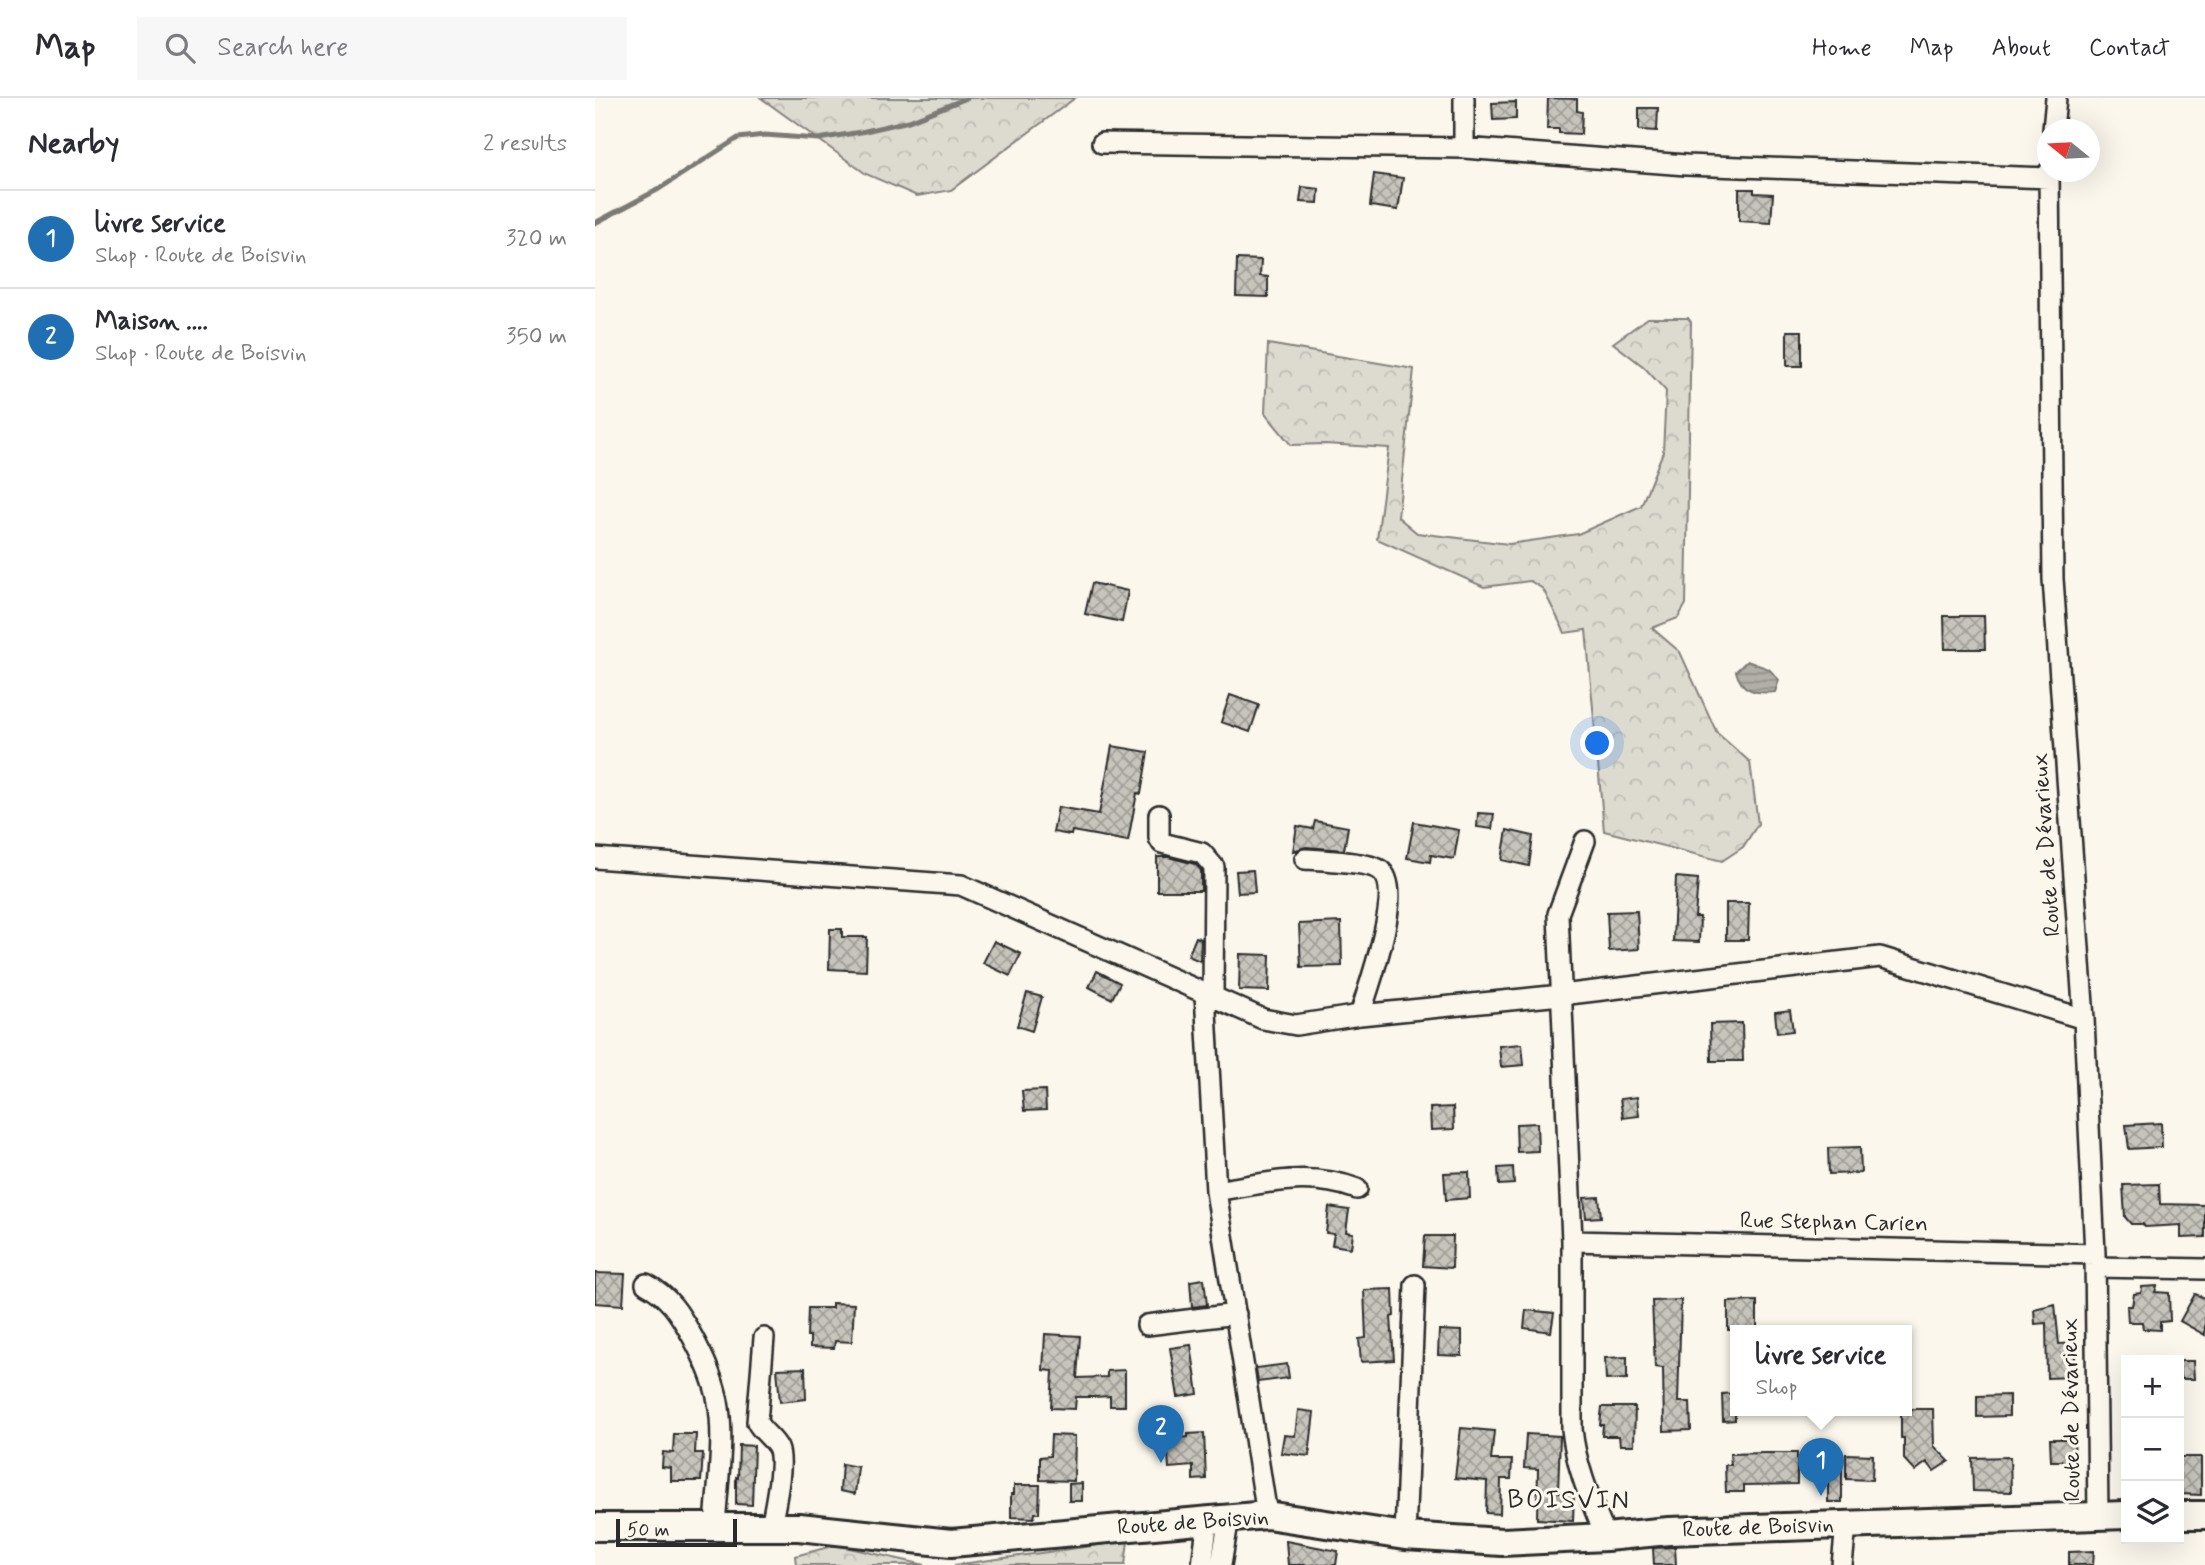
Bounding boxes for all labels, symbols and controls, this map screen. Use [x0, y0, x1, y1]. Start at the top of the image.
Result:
search box [137, 17, 627, 80]
text: Map [35, 26, 95, 70]
icon: search [161, 29, 199, 67]
text: Search here [217, 31, 348, 65]
text: Home [1812, 33, 1872, 64]
text: Map [1910, 33, 1954, 64]
text: About [1992, 33, 2051, 64]
text: Contact [2089, 33, 2170, 64]
north arrow [2037, 119, 2100, 182]
text: Nearby [28, 124, 119, 163]
text: 2 results [483, 129, 567, 159]
text: livre service [95, 207, 226, 241]
text: 1 [46, 224, 56, 254]
text: 320 m [506, 224, 567, 254]
text: Shop · Route de Boisvin [95, 241, 307, 271]
text: Maison .... [95, 305, 208, 339]
text: 2 [45, 322, 57, 352]
text: 350 m [506, 322, 567, 352]
text: Shop · Route de Boisvin [95, 339, 307, 369]
your location [1580, 726, 1614, 760]
street label: Route de Dévarieux [2026, 752, 2068, 938]
street label: Rue Stephan Carien [1740, 1206, 1928, 1240]
street label: Route de Dévarieux [2055, 1318, 2089, 1502]
popup [1730, 1325, 1912, 1416]
text: livre service [1756, 1339, 1886, 1373]
map controls [2121, 1355, 2184, 1544]
button: + [2121, 1355, 2184, 1418]
text: Shop [1756, 1373, 1798, 1403]
pin: 2 [1138, 1405, 1184, 1463]
button: − [2121, 1418, 2184, 1481]
pin: 1 [1798, 1438, 1844, 1496]
button: layers [2121, 1481, 2184, 1544]
district label: BOISVIN [1507, 1484, 1631, 1518]
street label: Route de Boisvin [1116, 1503, 1270, 1543]
street label: Route de Boisvin [1682, 1510, 1834, 1546]
scale bar [616, 1516, 737, 1548]
text: 50 m [627, 1518, 670, 1543]

